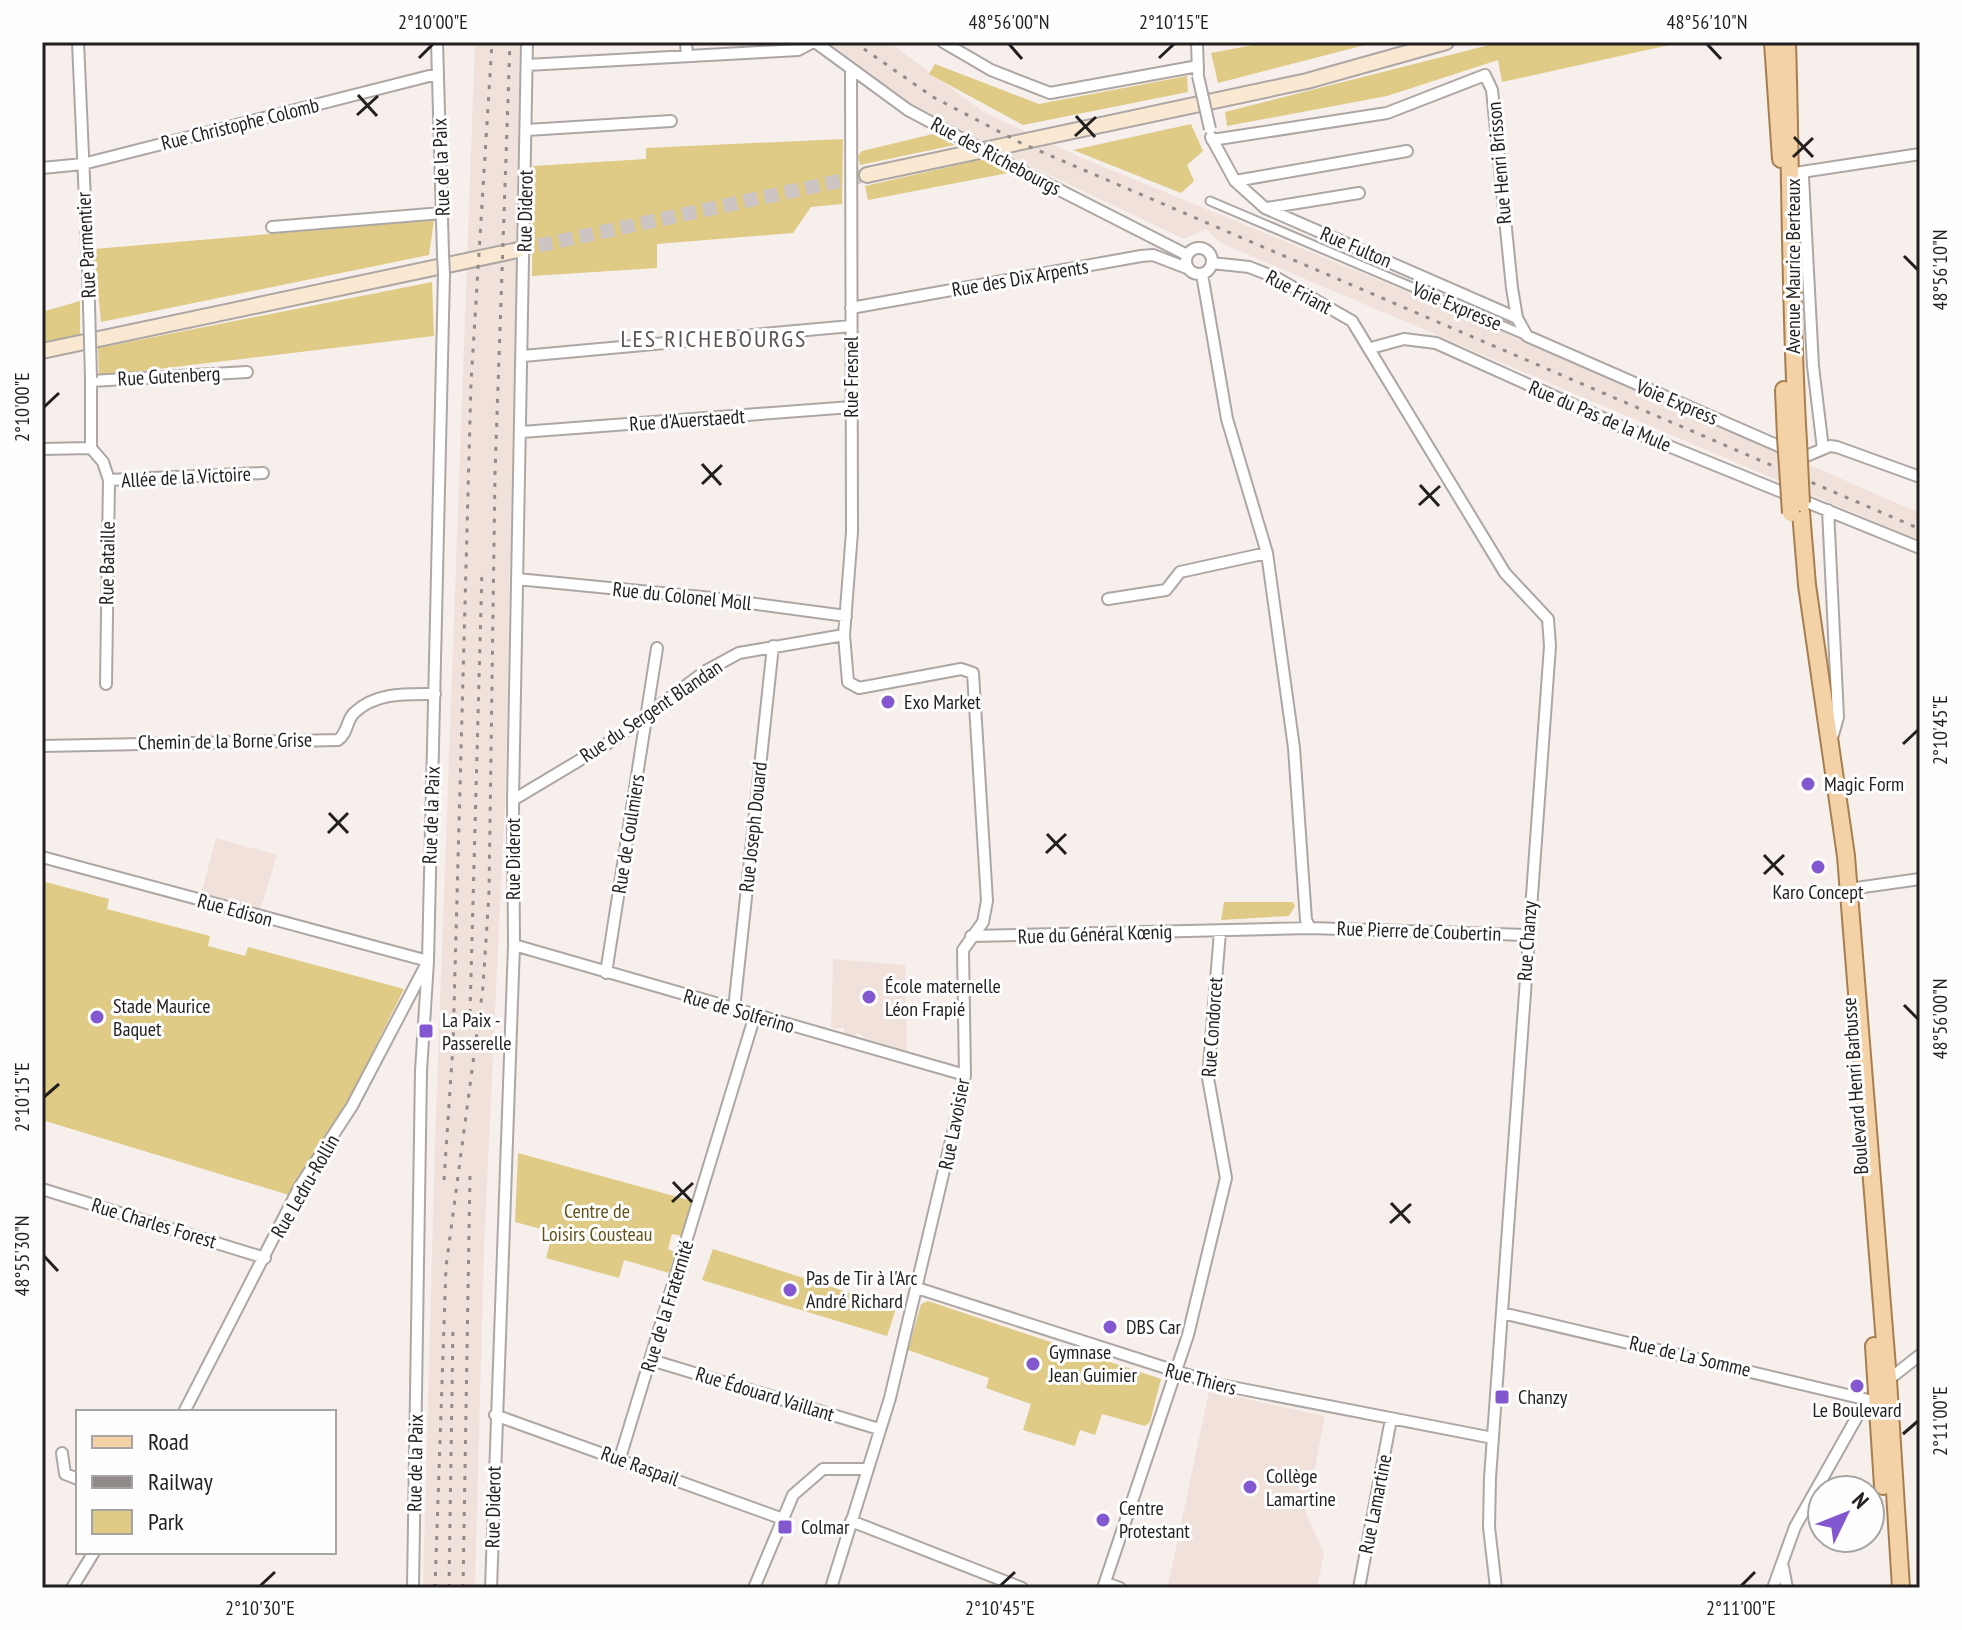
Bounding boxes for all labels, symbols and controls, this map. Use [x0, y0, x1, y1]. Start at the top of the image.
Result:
text: 2°10'00"E [398, 9, 468, 35]
text: 48°56'00"N [969, 9, 1049, 35]
text: 2°10'15"E [1139, 9, 1209, 35]
text: 48°56'10"N [1667, 9, 1747, 35]
street label: Rue Christophe Colomb [158, 92, 322, 156]
street label: Rue Henri Brisson [1481, 101, 1517, 225]
street label: Rue des Richebourgs [926, 111, 1066, 201]
street label: Rue de la Paix [426, 118, 456, 216]
street label: Rue Diderot [511, 169, 539, 252]
street label: Avenue Maurice Berteaux [1780, 178, 1806, 354]
street label: Rue Parmentier [70, 191, 102, 299]
street label: Rue Fulton [1316, 220, 1396, 274]
text: 48°56'10"N [1927, 230, 1953, 310]
street label: Rue des Dix Arpents [950, 253, 1090, 303]
street label: Rue Friant [1261, 264, 1337, 320]
street label: Voie Expresse [1407, 275, 1506, 336]
district label: LES RICHEBOURGS [621, 323, 807, 354]
street label: Rue Fresnel [838, 336, 864, 418]
street label: Rue Gutenberg [117, 360, 221, 392]
text: 2°10'00"E [9, 372, 35, 442]
street label: Voie Express [1631, 373, 1722, 431]
street label: Rue du Pas de la Mule [1525, 374, 1675, 458]
street label: Rue d'Auerstaedt [628, 403, 746, 437]
street label: Allée de la Victoire [121, 461, 251, 493]
street label: Rue Bataille [93, 521, 121, 605]
street label: Rue du Colonel Moll [611, 576, 753, 616]
street label: Rue du Sergent Blandan [575, 654, 727, 768]
place label: Exo Market [904, 689, 981, 715]
marker: Exo Market [879, 693, 897, 711]
text: 2°10'45"E [1927, 695, 1953, 765]
street label: Chemin de la Borne Grise [138, 726, 312, 756]
street label: Rue Joseph Douard [733, 761, 773, 893]
street label: Rue de la Paix [416, 766, 446, 864]
place label: Magic Form [1824, 771, 1904, 797]
street label: Rue de Coulmiers [606, 772, 650, 895]
marker: Magic Form [1799, 775, 1817, 793]
street label: Rue Diderot [500, 817, 526, 900]
marker: Karo Concept [1809, 858, 1827, 876]
place label: Karo Concept [1772, 879, 1864, 905]
street label: Rue Edison [195, 888, 275, 932]
street label: Rue Chanzy [1511, 900, 1543, 982]
street label: Rue Pierre de Coubertin [1336, 915, 1502, 947]
street label: Rue du Général Kœnig [1017, 918, 1173, 950]
place label: École maternelle Léon Frapié [885, 973, 1001, 1022]
street label: Rue Condorcet [1196, 976, 1228, 1078]
text: 48°56'00"N [1927, 979, 1953, 1059]
street label: Rue de Solferino [680, 983, 798, 1039]
marker: École maternelle Léon Frapié [860, 988, 878, 1006]
place label: Stade Maurice Baquet [113, 993, 211, 1042]
street label: Boulevard Henri Barbusse [1836, 997, 1874, 1175]
place label: La Paix - Passerelle [442, 1007, 512, 1056]
marker: Stade Maurice Baquet [88, 1008, 106, 1026]
marker: La Paix - Passerelle [417, 1022, 435, 1040]
text: 2°10'15"E [9, 1062, 35, 1132]
street label: Rue Lavoisier [932, 1076, 976, 1172]
street label: Rue Ledru-Rollin [265, 1130, 345, 1242]
street label: Rue Charles Forest [88, 1192, 220, 1254]
park label: Centre de Loisirs Cousteau [542, 1198, 652, 1247]
text: 48°55'30"N [9, 1216, 35, 1296]
street label: Rue de la Fraternité [635, 1237, 699, 1375]
place label: Pas de Tir à l'Arc André Richard [806, 1265, 918, 1314]
marker: Pas de Tir à l'Arc André Richard [781, 1281, 799, 1299]
place label: DBS Car [1126, 1314, 1182, 1340]
marker: DBS Car [1101, 1318, 1119, 1336]
street label: Rue de La Somme [1627, 1329, 1753, 1383]
place label: Gymnase Jean Guimier [1048, 1339, 1138, 1388]
marker: Gymnase Jean Guimier [1024, 1355, 1042, 1373]
street label: Rue Thiers [1162, 1357, 1240, 1401]
street label: Rue Édouard Vaillant [693, 1361, 838, 1428]
marker: Le Boulevard [1848, 1377, 1866, 1395]
place label: Chanzy [1518, 1384, 1568, 1410]
text: 2°11'00"E [1927, 1386, 1953, 1456]
marker: Chanzy [1493, 1388, 1511, 1406]
place label: Le Boulevard [1812, 1397, 1902, 1423]
legend [76, 1410, 336, 1554]
street label: Rue de la Paix [401, 1414, 429, 1512]
text: Road [148, 1426, 189, 1457]
street label: Rue Raspail [598, 1440, 683, 1492]
street label: Rue Lamartine [1353, 1452, 1397, 1556]
place label: Collège Lamartine [1266, 1463, 1336, 1512]
street label: Rue Diderot [479, 1465, 507, 1548]
text: Railway [148, 1466, 213, 1497]
north arrow [1806, 1474, 1886, 1554]
marker: Collège Lamartine [1241, 1478, 1259, 1496]
text: N [1846, 1486, 1875, 1514]
place label: Centre Protestant [1119, 1495, 1190, 1544]
text: Park [148, 1506, 184, 1537]
marker: Centre Protestant [1094, 1511, 1112, 1529]
place label: Colmar [801, 1514, 850, 1540]
marker: Colmar [776, 1518, 794, 1536]
text: 2°10'30"E [225, 1595, 295, 1621]
text: 2°10'45"E [965, 1595, 1035, 1621]
text: 2°11'00"E [1706, 1595, 1776, 1621]

